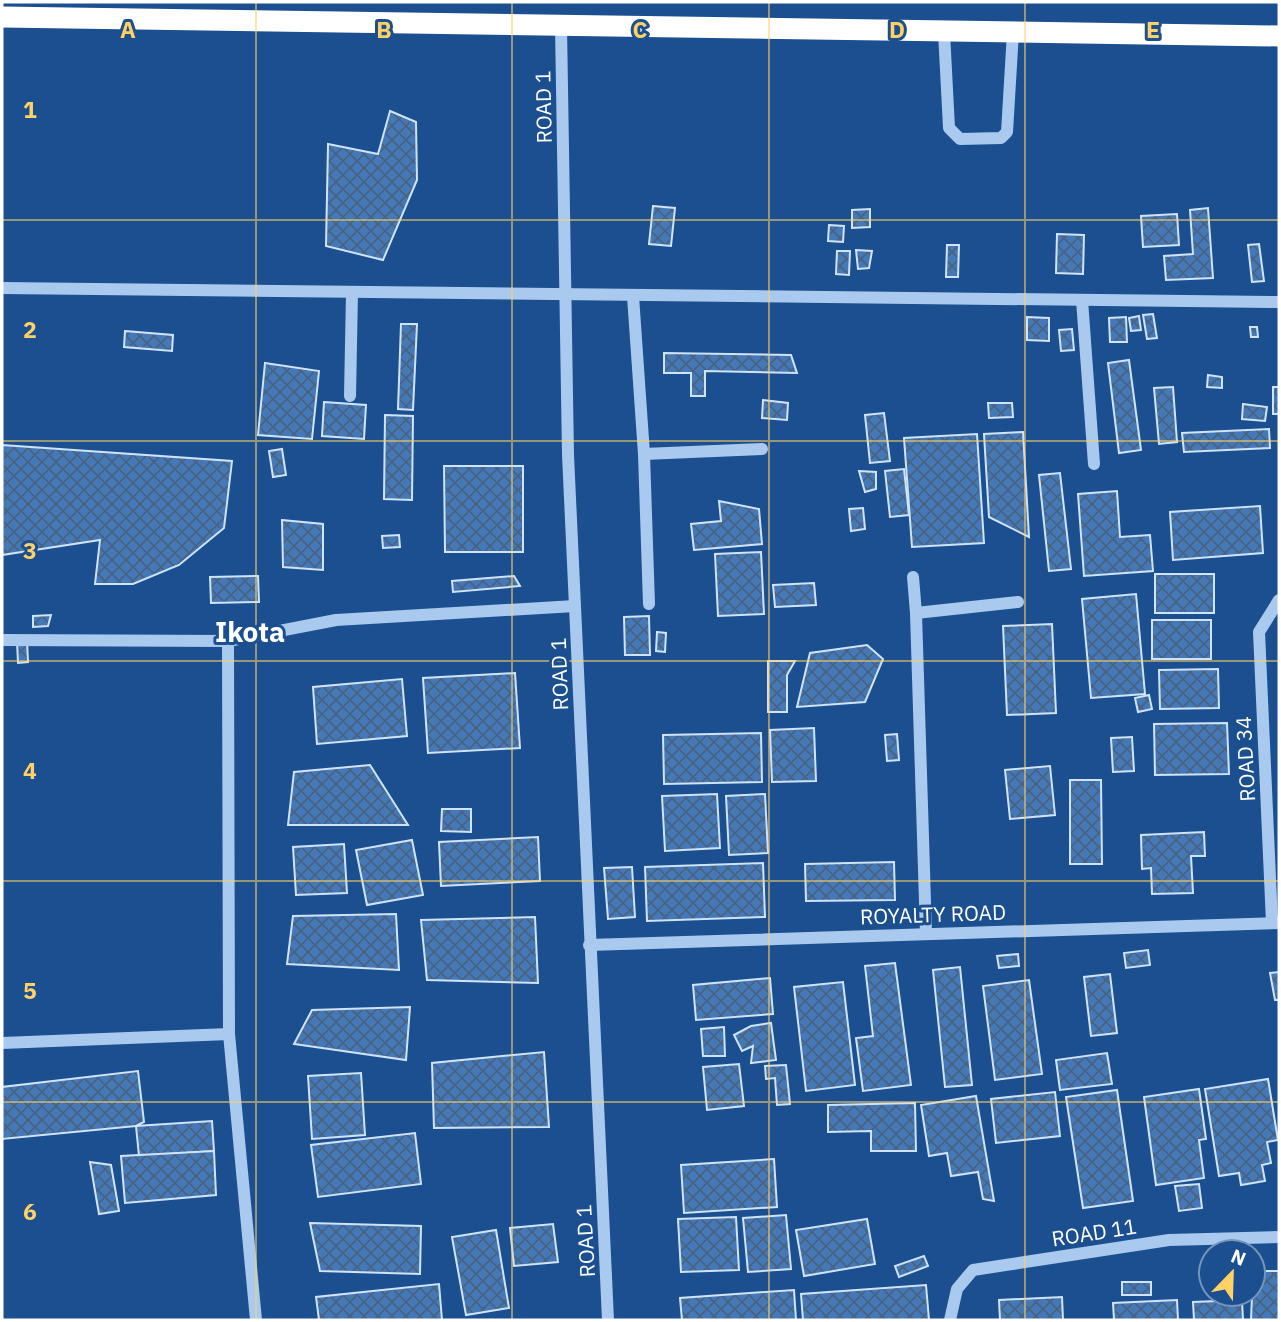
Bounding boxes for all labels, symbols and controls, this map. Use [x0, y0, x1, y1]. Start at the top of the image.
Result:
text: A [120, 14, 136, 44]
text: B [376, 14, 392, 44]
text: C [633, 14, 648, 44]
text: D [889, 14, 905, 44]
text: E [1146, 14, 1160, 44]
street label: ROAD 1 [528, 70, 558, 144]
text: 1 [23, 94, 37, 124]
text: 2 [23, 314, 37, 344]
text: 3 [23, 535, 37, 565]
district label: Ikota [215, 613, 285, 650]
street label: ROAD 1 [544, 637, 574, 711]
street label: ROAD 34 [1229, 716, 1261, 802]
text: 4 [23, 755, 37, 785]
street label: ROYALTY ROAD [859, 897, 1007, 931]
text: 5 [23, 975, 37, 1005]
text: 6 [23, 1196, 37, 1226]
street label: ROAD 1 [569, 1204, 601, 1278]
street label: ROAD 11 [1050, 1211, 1138, 1253]
north arrow [1197, 1238, 1267, 1308]
text: N [1228, 1244, 1250, 1271]

